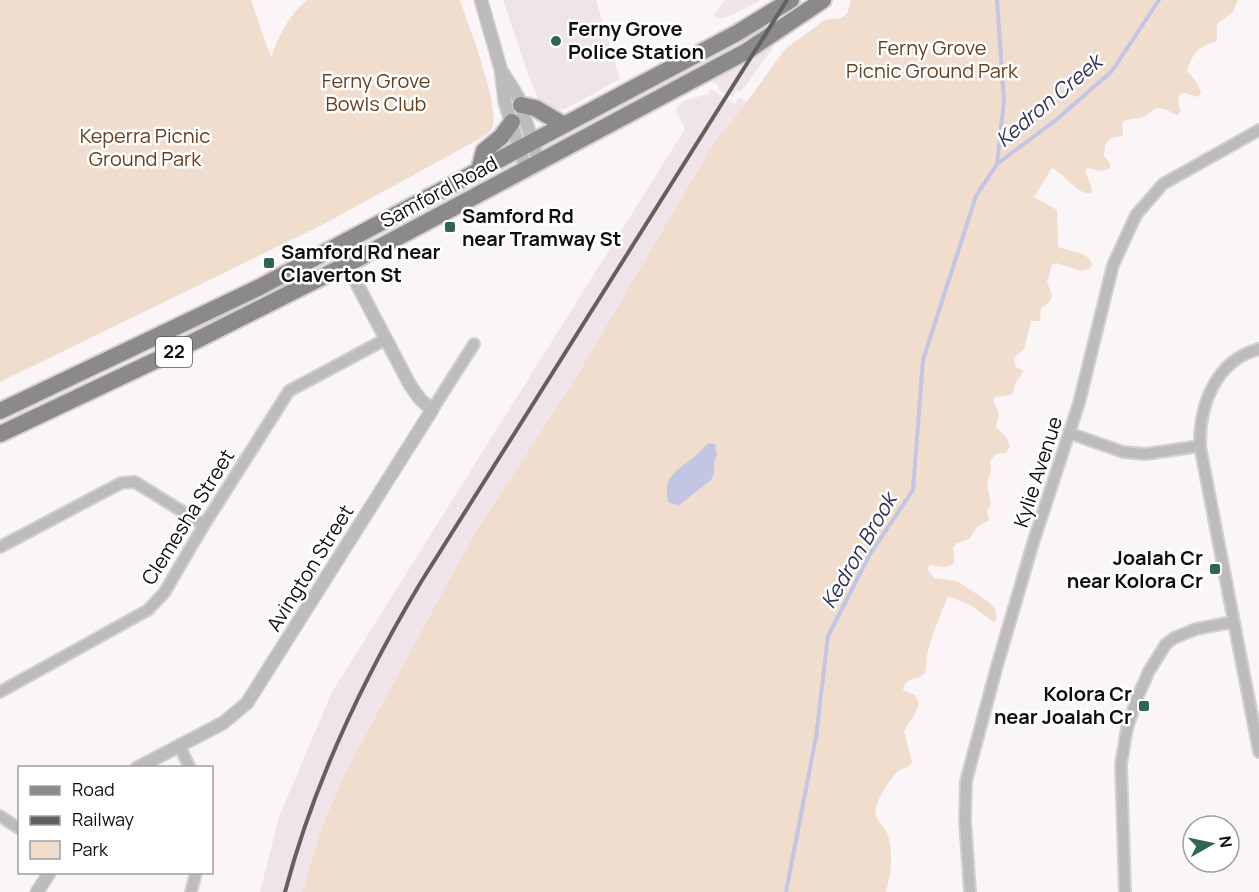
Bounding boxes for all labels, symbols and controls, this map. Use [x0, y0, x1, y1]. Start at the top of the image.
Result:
place label: Ferny Grove Police Station [568, 15, 704, 65]
marker: Ferny Grove Police Station [549, 34, 563, 48]
park label: Ferny Grove Picnic Ground Park [846, 34, 1019, 84]
water label: Kedron Creek [990, 46, 1109, 153]
park label: Ferny Grove Bowls Club [322, 67, 430, 117]
park label: Keperra Picnic Ground Park [80, 122, 210, 172]
street label: Samford Road [375, 149, 502, 234]
place label: Samford Rd near Tramway St [462, 202, 621, 252]
marker: Samford Rd near Tramway St [443, 220, 457, 234]
place label: Samford Rd near Claverton St [281, 238, 441, 288]
marker: Samford Rd near Claverton St [262, 256, 276, 270]
road number: 22 [156, 337, 192, 367]
street label: Kylie Avenue [1007, 413, 1068, 531]
street label: Clemesha Street [135, 444, 240, 590]
water label: Kedron Brook [814, 486, 904, 613]
street label: Avington Street [260, 499, 359, 636]
place label: Joalah Cr near Kolora Cr [1067, 544, 1203, 594]
marker: Joalah Cr near Kolora Cr [1208, 562, 1222, 576]
place label: Kolora Cr near Joalah Cr [994, 680, 1132, 730]
marker: Kolora Cr near Joalah Cr [1137, 699, 1151, 713]
legend [18, 766, 213, 874]
text: Road [72, 777, 115, 801]
text: Railway [72, 807, 134, 831]
north arrow [1181, 814, 1241, 874]
text: N [1214, 834, 1238, 849]
text: Park [72, 837, 109, 861]

